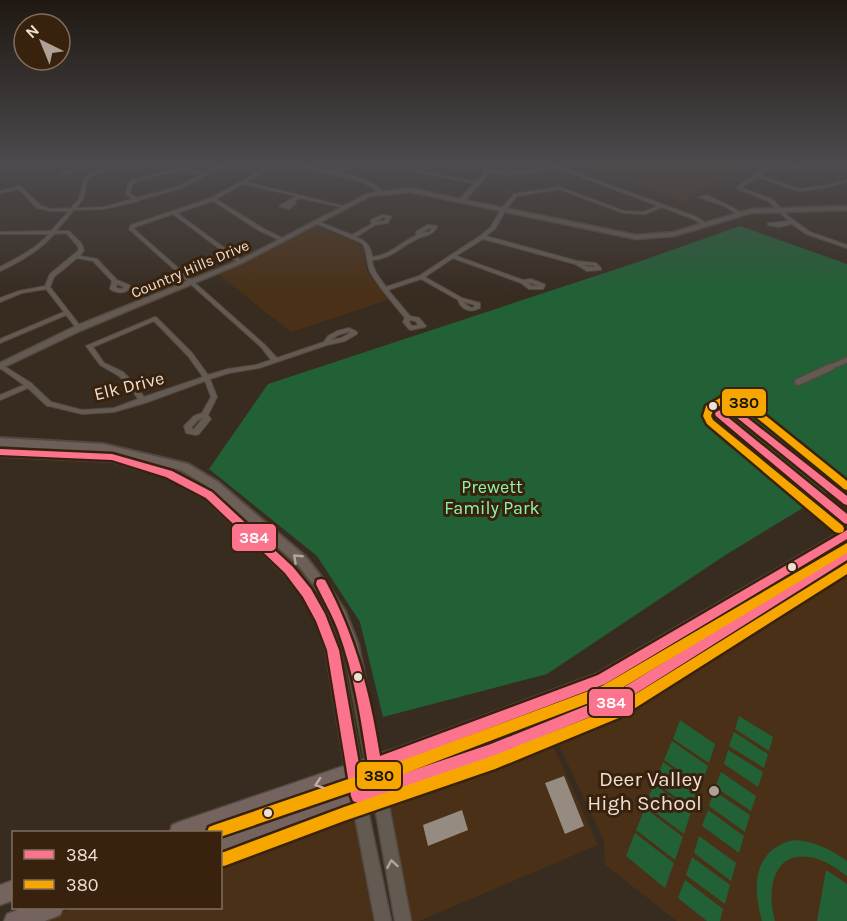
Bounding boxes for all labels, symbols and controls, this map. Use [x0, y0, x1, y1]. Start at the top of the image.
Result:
north arrow [12, 12, 72, 72]
text: N [21, 21, 43, 42]
street label: Country Hills Drive [128, 236, 252, 302]
street label: Elk Drive [92, 367, 166, 405]
line badge: 380 [721, 388, 767, 417]
text: 380 [729, 393, 759, 412]
unlabelled marker [707, 400, 719, 412]
park label: Prewett Family Park [444, 476, 540, 519]
line badge: 384 [231, 523, 277, 552]
text: 384 [239, 528, 269, 547]
one-way arrow [293, 554, 303, 565]
unlabelled marker [786, 561, 798, 573]
unlabelled marker [352, 671, 364, 683]
line badge: 384 [588, 688, 634, 717]
text: 384 [596, 693, 626, 712]
line badge: 380 [356, 761, 402, 790]
text: 380 [364, 766, 394, 785]
place label: Deer Valley High School [587, 767, 702, 815]
one-way arrow [314, 776, 325, 789]
marker: Deer Valley High School [707, 784, 721, 798]
unlabelled marker [262, 807, 274, 819]
legend [12, 831, 222, 909]
text: 384 [66, 844, 98, 866]
one-way arrow [386, 859, 398, 868]
text: 380 [66, 874, 98, 896]

